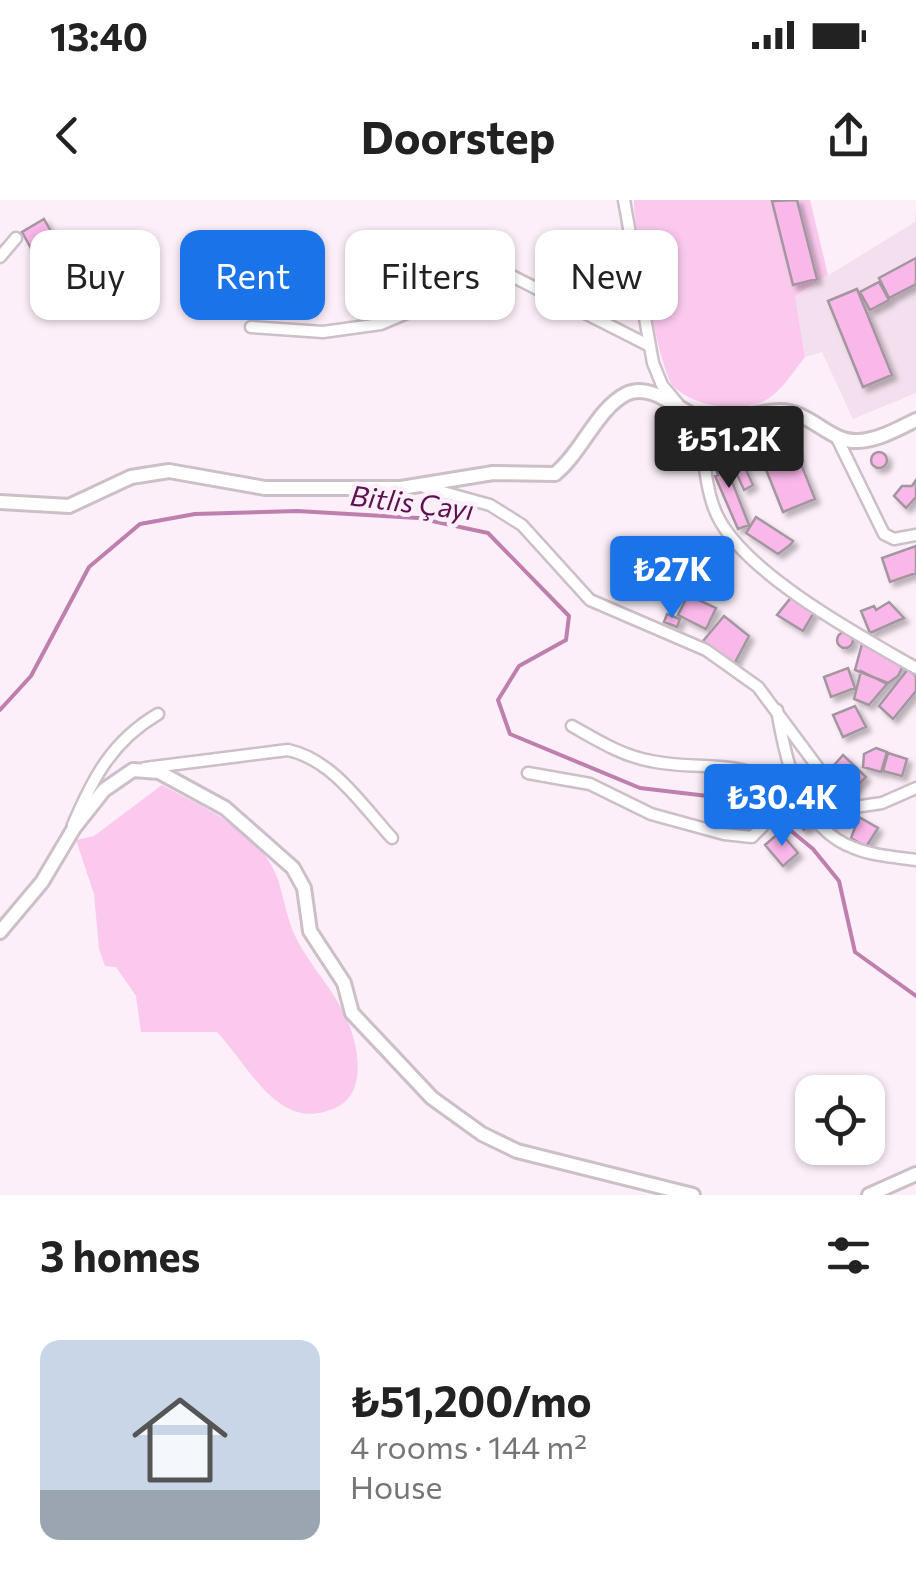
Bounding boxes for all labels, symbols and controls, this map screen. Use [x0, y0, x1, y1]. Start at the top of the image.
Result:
text: 13:40 [50, 12, 148, 59]
icon: back [40, 108, 95, 163]
text: Doorstep [361, 108, 555, 163]
icon: share [821, 108, 876, 163]
chip: Buy [30, 230, 160, 320]
chip: Rent [180, 230, 325, 320]
chip: Filters [345, 230, 515, 320]
chip: New [535, 230, 678, 320]
pin: ₺51.2K [648, 406, 810, 491]
text: ₺51.2K [677, 418, 781, 458]
water label: Bitlis Çayı [348, 478, 476, 526]
pin: ₺27K [613, 536, 731, 621]
text: ₺27K [632, 548, 712, 588]
pin: ₺30.4K [701, 764, 863, 849]
text: ₺30.4K [726, 776, 838, 816]
map controls [795, 1075, 885, 1165]
button: locate [795, 1075, 885, 1165]
icon: filters [821, 1228, 876, 1283]
text: 3 homes [40, 1229, 200, 1281]
text: ₺51,200/mo [350, 1374, 592, 1426]
icon: home [120, 1380, 240, 1500]
text: 4 rooms · 144 m² [350, 1426, 587, 1466]
text: House [350, 1466, 442, 1506]

